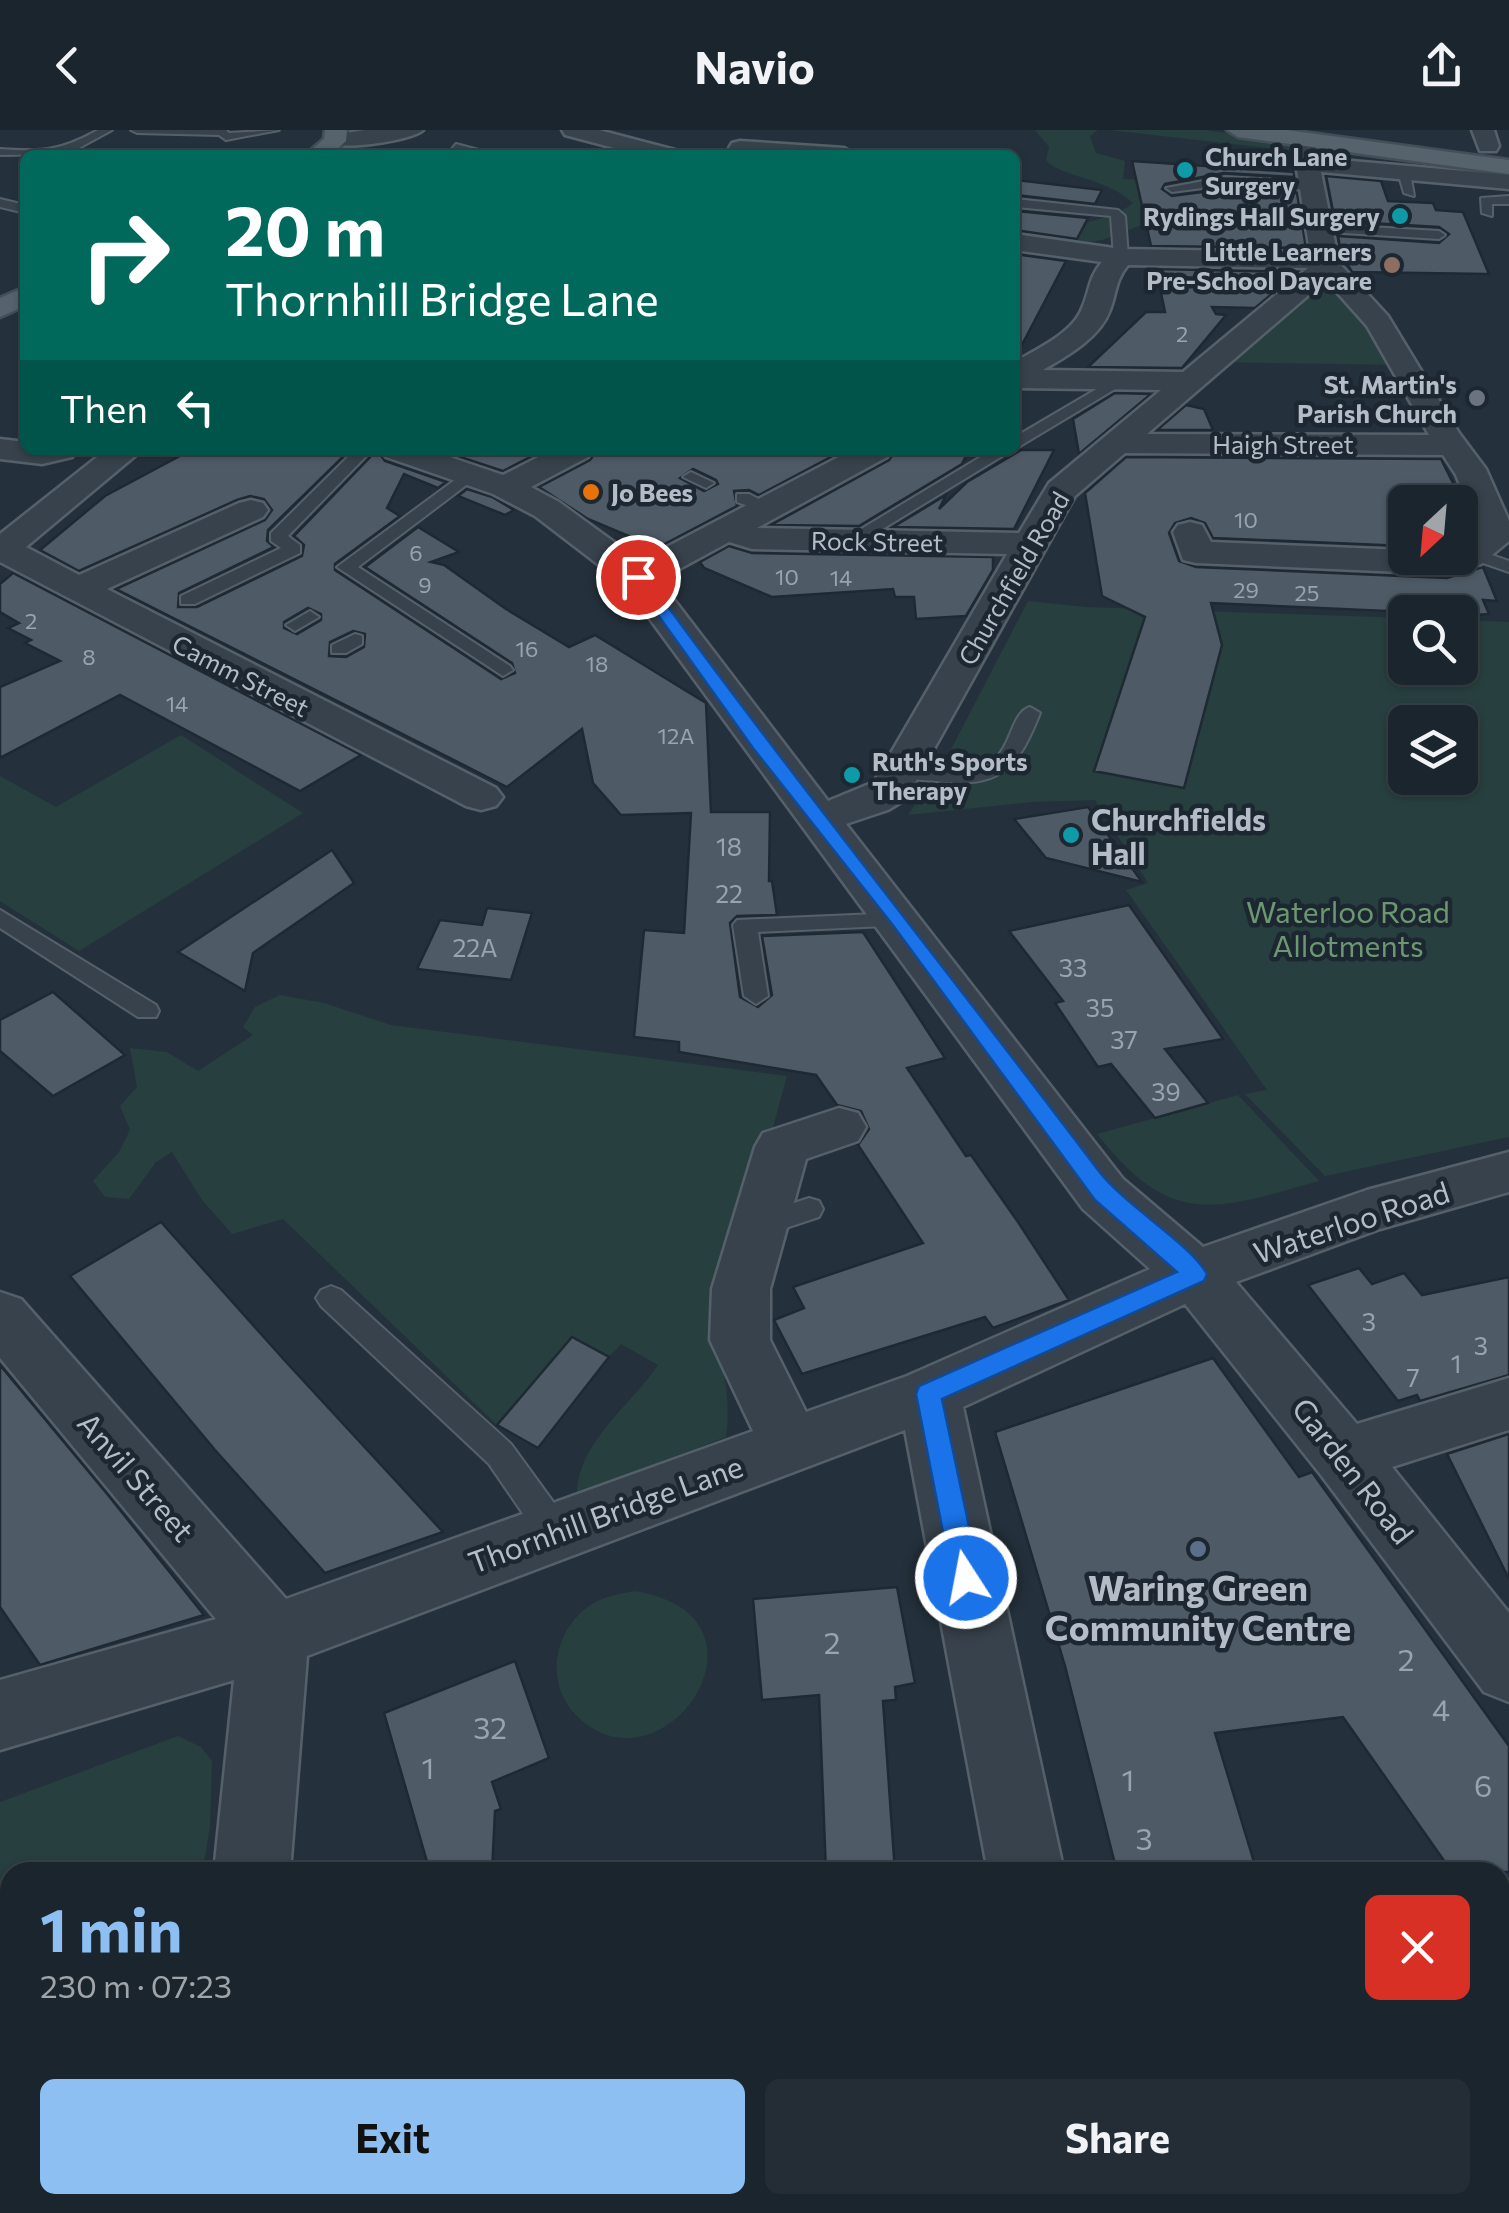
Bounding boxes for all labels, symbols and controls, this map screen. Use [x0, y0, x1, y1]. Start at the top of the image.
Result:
icon: back [40, 38, 95, 93]
text: Navio [694, 38, 815, 93]
icon: share [1414, 38, 1469, 93]
place label: Church Lane Surgery [1205, 141, 1347, 200]
marker: Church Lane Surgery [1174, 159, 1196, 181]
text: 20 m [225, 185, 385, 270]
icon: right [60, 190, 190, 320]
place label: Rydings Hall Surgery [1143, 201, 1380, 231]
marker: Rydings Hall Surgery [1389, 205, 1411, 227]
place label: Little Learners Pre-School Daycare [1146, 236, 1372, 295]
marker: Little Learners Pre-School Daycare [1381, 254, 1403, 276]
text: Thornhill Bridge Lane [225, 270, 659, 325]
house number: 2 [1176, 320, 1188, 347]
place label: St. Martin's Parish Church [1297, 369, 1457, 428]
icon: left [168, 380, 223, 435]
text: Then [60, 384, 148, 431]
marker: St. Martin's Parish Church [1466, 387, 1488, 409]
street label: Haigh Street [1212, 429, 1354, 459]
place label: Jo Bees [611, 477, 693, 507]
marker: Jo Bees [580, 481, 602, 503]
north arrow [1388, 485, 1478, 575]
map controls [1388, 485, 1478, 795]
street label: Churchfield Road [951, 486, 1075, 670]
house number: 10 [1234, 506, 1258, 533]
street label: Rock Street [811, 525, 943, 557]
pin [596, 535, 681, 620]
house number: 6 [409, 539, 423, 566]
icon: arrive [611, 550, 666, 605]
house number: 10 [775, 563, 799, 590]
house number: 14 [830, 564, 852, 591]
house number: 9 [418, 571, 432, 598]
house number: 29 [1233, 576, 1259, 603]
house number: 25 [1295, 579, 1319, 606]
button: search [1388, 595, 1478, 685]
house number: 2 [25, 607, 37, 634]
street label: Camm Street [168, 628, 314, 722]
house number: 16 [516, 635, 538, 662]
house number: 8 [82, 643, 96, 670]
house number: 18 [586, 650, 608, 677]
house number: 14 [166, 690, 188, 717]
button: layers [1388, 705, 1478, 795]
house number: 12A [658, 722, 694, 749]
place label: Ruth's Sports Therapy [872, 746, 1028, 805]
marker: Ruth's Sports Therapy [841, 764, 863, 786]
place label: Churchfields Hall [1091, 800, 1266, 871]
marker: Churchfields Hall [1060, 824, 1082, 846]
house number: 18 [716, 831, 742, 861]
house number: 22 [715, 878, 743, 908]
park label: Waterloo Road Allotments [1246, 892, 1450, 963]
house number: 22A [453, 932, 497, 962]
house number: 33 [1059, 952, 1087, 982]
house number: 35 [1086, 992, 1114, 1022]
house number: 37 [1110, 1024, 1138, 1054]
house number: 39 [1151, 1076, 1181, 1106]
street label: Waterloo Road [1248, 1172, 1454, 1270]
house number: 3 [1362, 1306, 1376, 1336]
house number: 3 [1474, 1330, 1488, 1360]
house number: 1 [1451, 1348, 1461, 1378]
house number: 7 [1406, 1362, 1420, 1392]
street label: Garden Road [1285, 1390, 1423, 1550]
street label: Anvil Street [71, 1404, 203, 1548]
street label: Thornhill Bridge Lane [463, 1446, 747, 1580]
position arrow [914, 1526, 1018, 1630]
marker: Waring Green Community Centre [1187, 1538, 1209, 1560]
place label: Waring Green Community Centre [1045, 1565, 1351, 1648]
house number: 2 [824, 1623, 840, 1660]
house number: 2 [1398, 1640, 1414, 1677]
house number: 4 [1432, 1690, 1450, 1727]
house number: 32 [473, 1708, 507, 1745]
house number: 1 [422, 1748, 434, 1785]
house number: 1 [1122, 1760, 1134, 1797]
house number: 6 [1474, 1766, 1492, 1803]
house number: 3 [1135, 1819, 1153, 1856]
text: 1 min [40, 1891, 182, 1964]
button: close [1365, 1895, 1470, 2000]
text: 230 m · 07:23 [40, 1965, 232, 2005]
button: Exit [40, 2079, 745, 2194]
button: Share [765, 2079, 1470, 2194]

